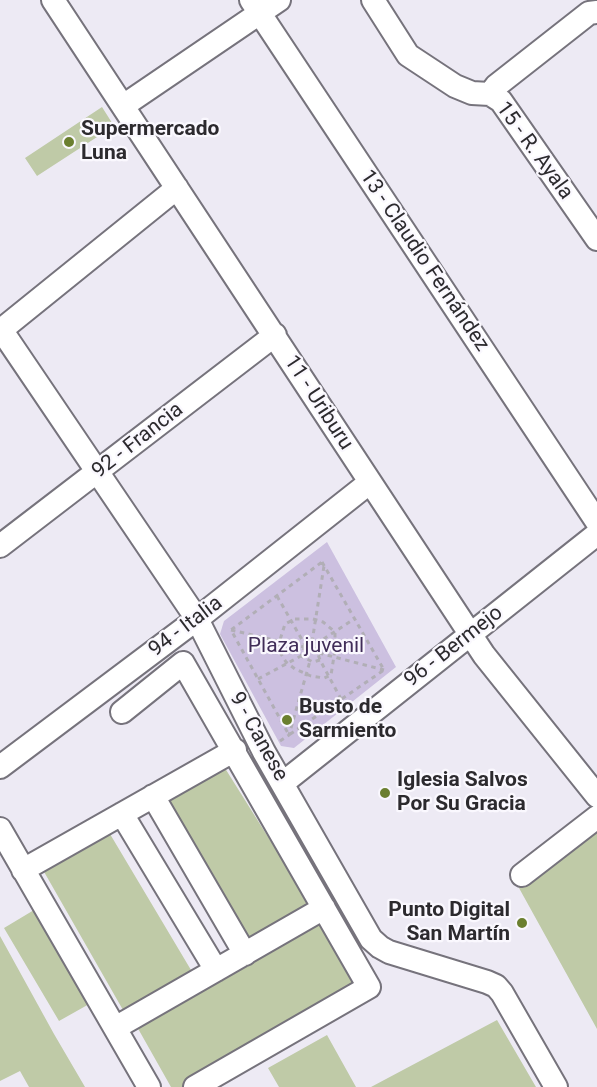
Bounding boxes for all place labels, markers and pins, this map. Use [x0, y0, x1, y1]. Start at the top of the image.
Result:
place label: Supermercado Luna [81, 117, 219, 167]
marker: Supermercado Luna [62, 135, 76, 149]
place label: Busto de Sarmiento [299, 695, 396, 745]
marker: Busto de Sarmiento [280, 713, 294, 727]
place label: Iglesia Salvos Por Su Gracia [397, 768, 528, 818]
marker: Iglesia Salvos Por Su Gracia [378, 786, 392, 800]
place label: Punto Digital San Martín [388, 898, 510, 948]
marker: Punto Digital San Martín [515, 916, 529, 930]

